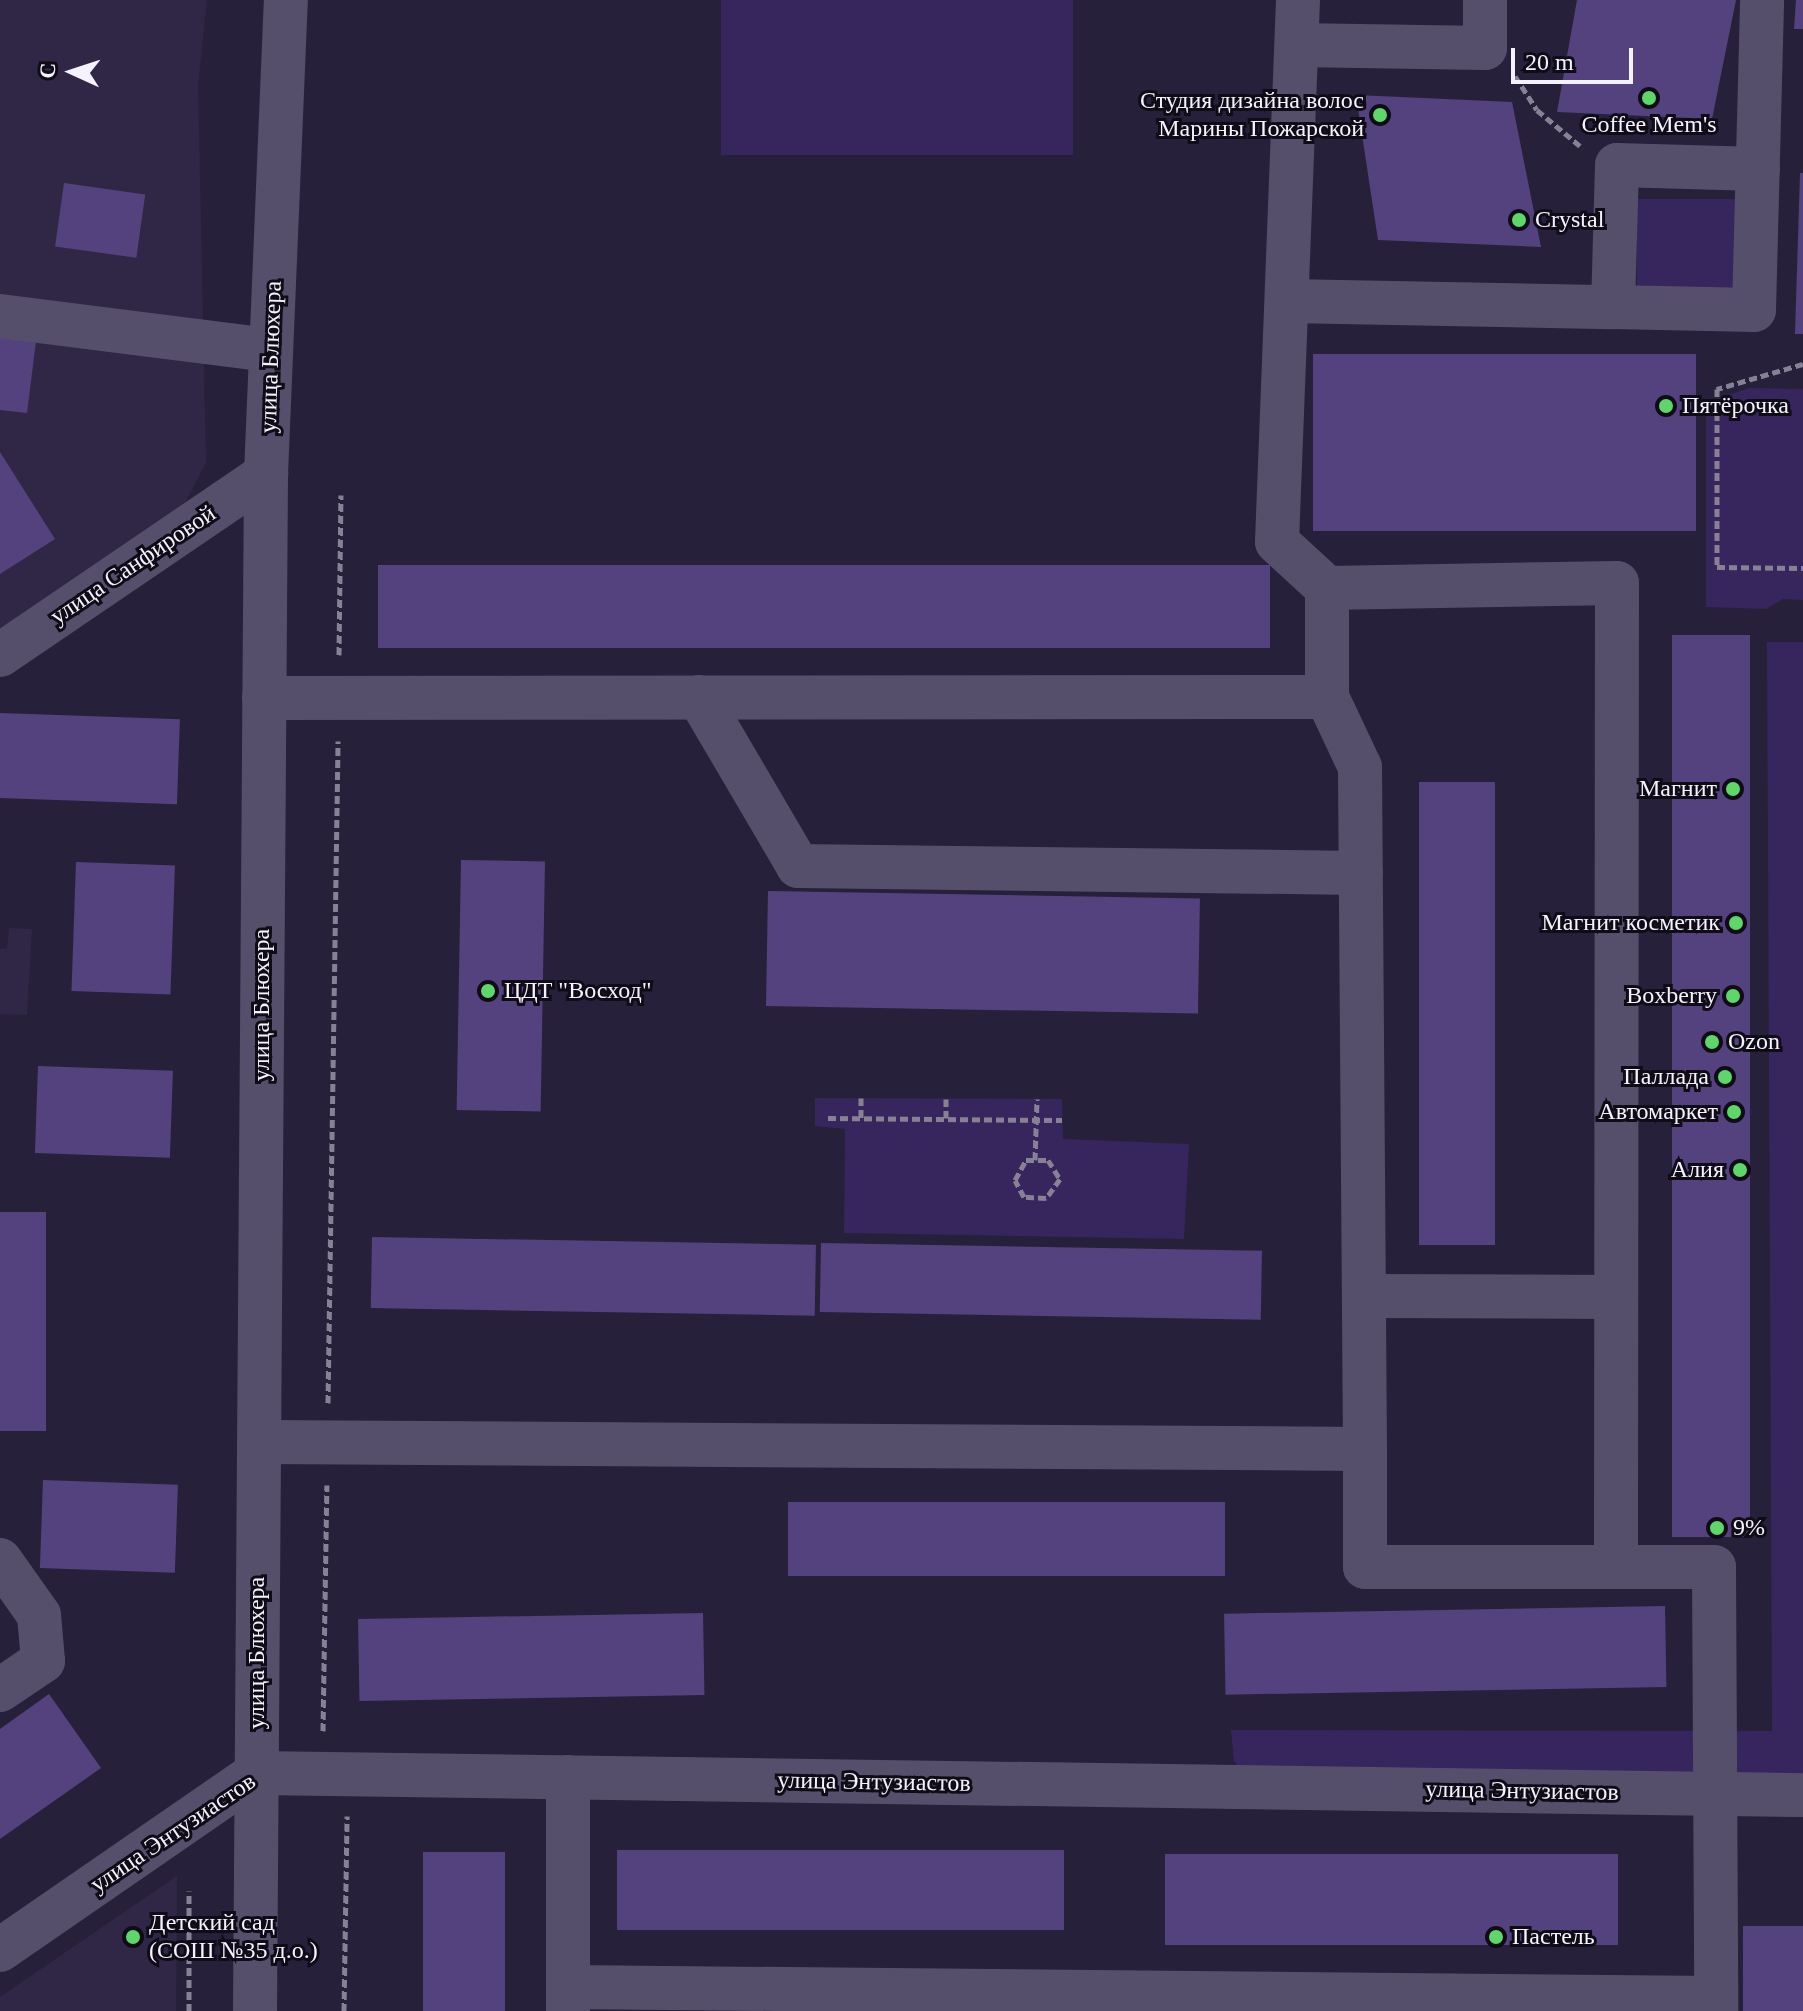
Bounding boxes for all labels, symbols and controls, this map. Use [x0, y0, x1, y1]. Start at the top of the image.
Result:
north arrow [32, 32, 112, 112]
scale bar [1515, 32, 1637, 82]
text: 20 m [1525, 49, 1574, 75]
text: С [35, 62, 60, 79]
place label: Студия дизайна волос Марины Пожарской [1140, 87, 1364, 143]
marker: Coffee Mem's [1640, 89, 1658, 107]
marker: Студия дизайна волос Марины Пожарской [1371, 106, 1389, 124]
place label: Coffee Mem's [1581, 111, 1717, 139]
place label: Crystal [1535, 206, 1604, 234]
marker: Crystal [1510, 211, 1528, 229]
street label: улица Блюхера [254, 280, 288, 434]
place label: Пятёрочка [1682, 392, 1789, 420]
marker: Пятёрочка [1657, 397, 1675, 415]
street label: улица Санфировой [45, 499, 221, 631]
place label: Магнит [1639, 775, 1717, 803]
marker: Магнит [1724, 780, 1742, 798]
place label: Магнит косметик [1541, 909, 1720, 937]
marker: Магнит косметик [1727, 914, 1745, 932]
street label: улица Блюхера [248, 929, 276, 1081]
place label: ЦДТ "Восход" [504, 977, 652, 1005]
marker: ЦДТ "Восход" [479, 982, 497, 1000]
place label: Boxberry [1626, 982, 1717, 1010]
marker: Boxberry [1724, 987, 1742, 1005]
place label: Ozon [1728, 1028, 1780, 1056]
marker: Ozon [1703, 1033, 1721, 1051]
place label: Паллада [1623, 1063, 1709, 1091]
marker: Паллада [1716, 1068, 1734, 1086]
place label: Автомаркет [1598, 1098, 1718, 1126]
marker: Автомаркет [1725, 1103, 1743, 1121]
place label: Алия [1671, 1156, 1724, 1184]
marker: Алия [1731, 1161, 1749, 1179]
place label: 9% [1733, 1514, 1765, 1542]
marker: 9% [1708, 1519, 1726, 1537]
street label: улица Блюхера [243, 1577, 271, 1729]
street label: улица Энтузиастов [777, 1766, 971, 1798]
street label: улица Энтузиастов [85, 1767, 261, 1899]
street label: улица Энтузиастов [1425, 1775, 1619, 1807]
place label: Детский сад (СОШ №35 д.о.) [149, 1909, 318, 1965]
place label: Пастель [1512, 1923, 1595, 1951]
marker: Детский сад (СОШ №35 д.о.) [124, 1928, 142, 1946]
marker: Пастель [1487, 1928, 1505, 1946]

